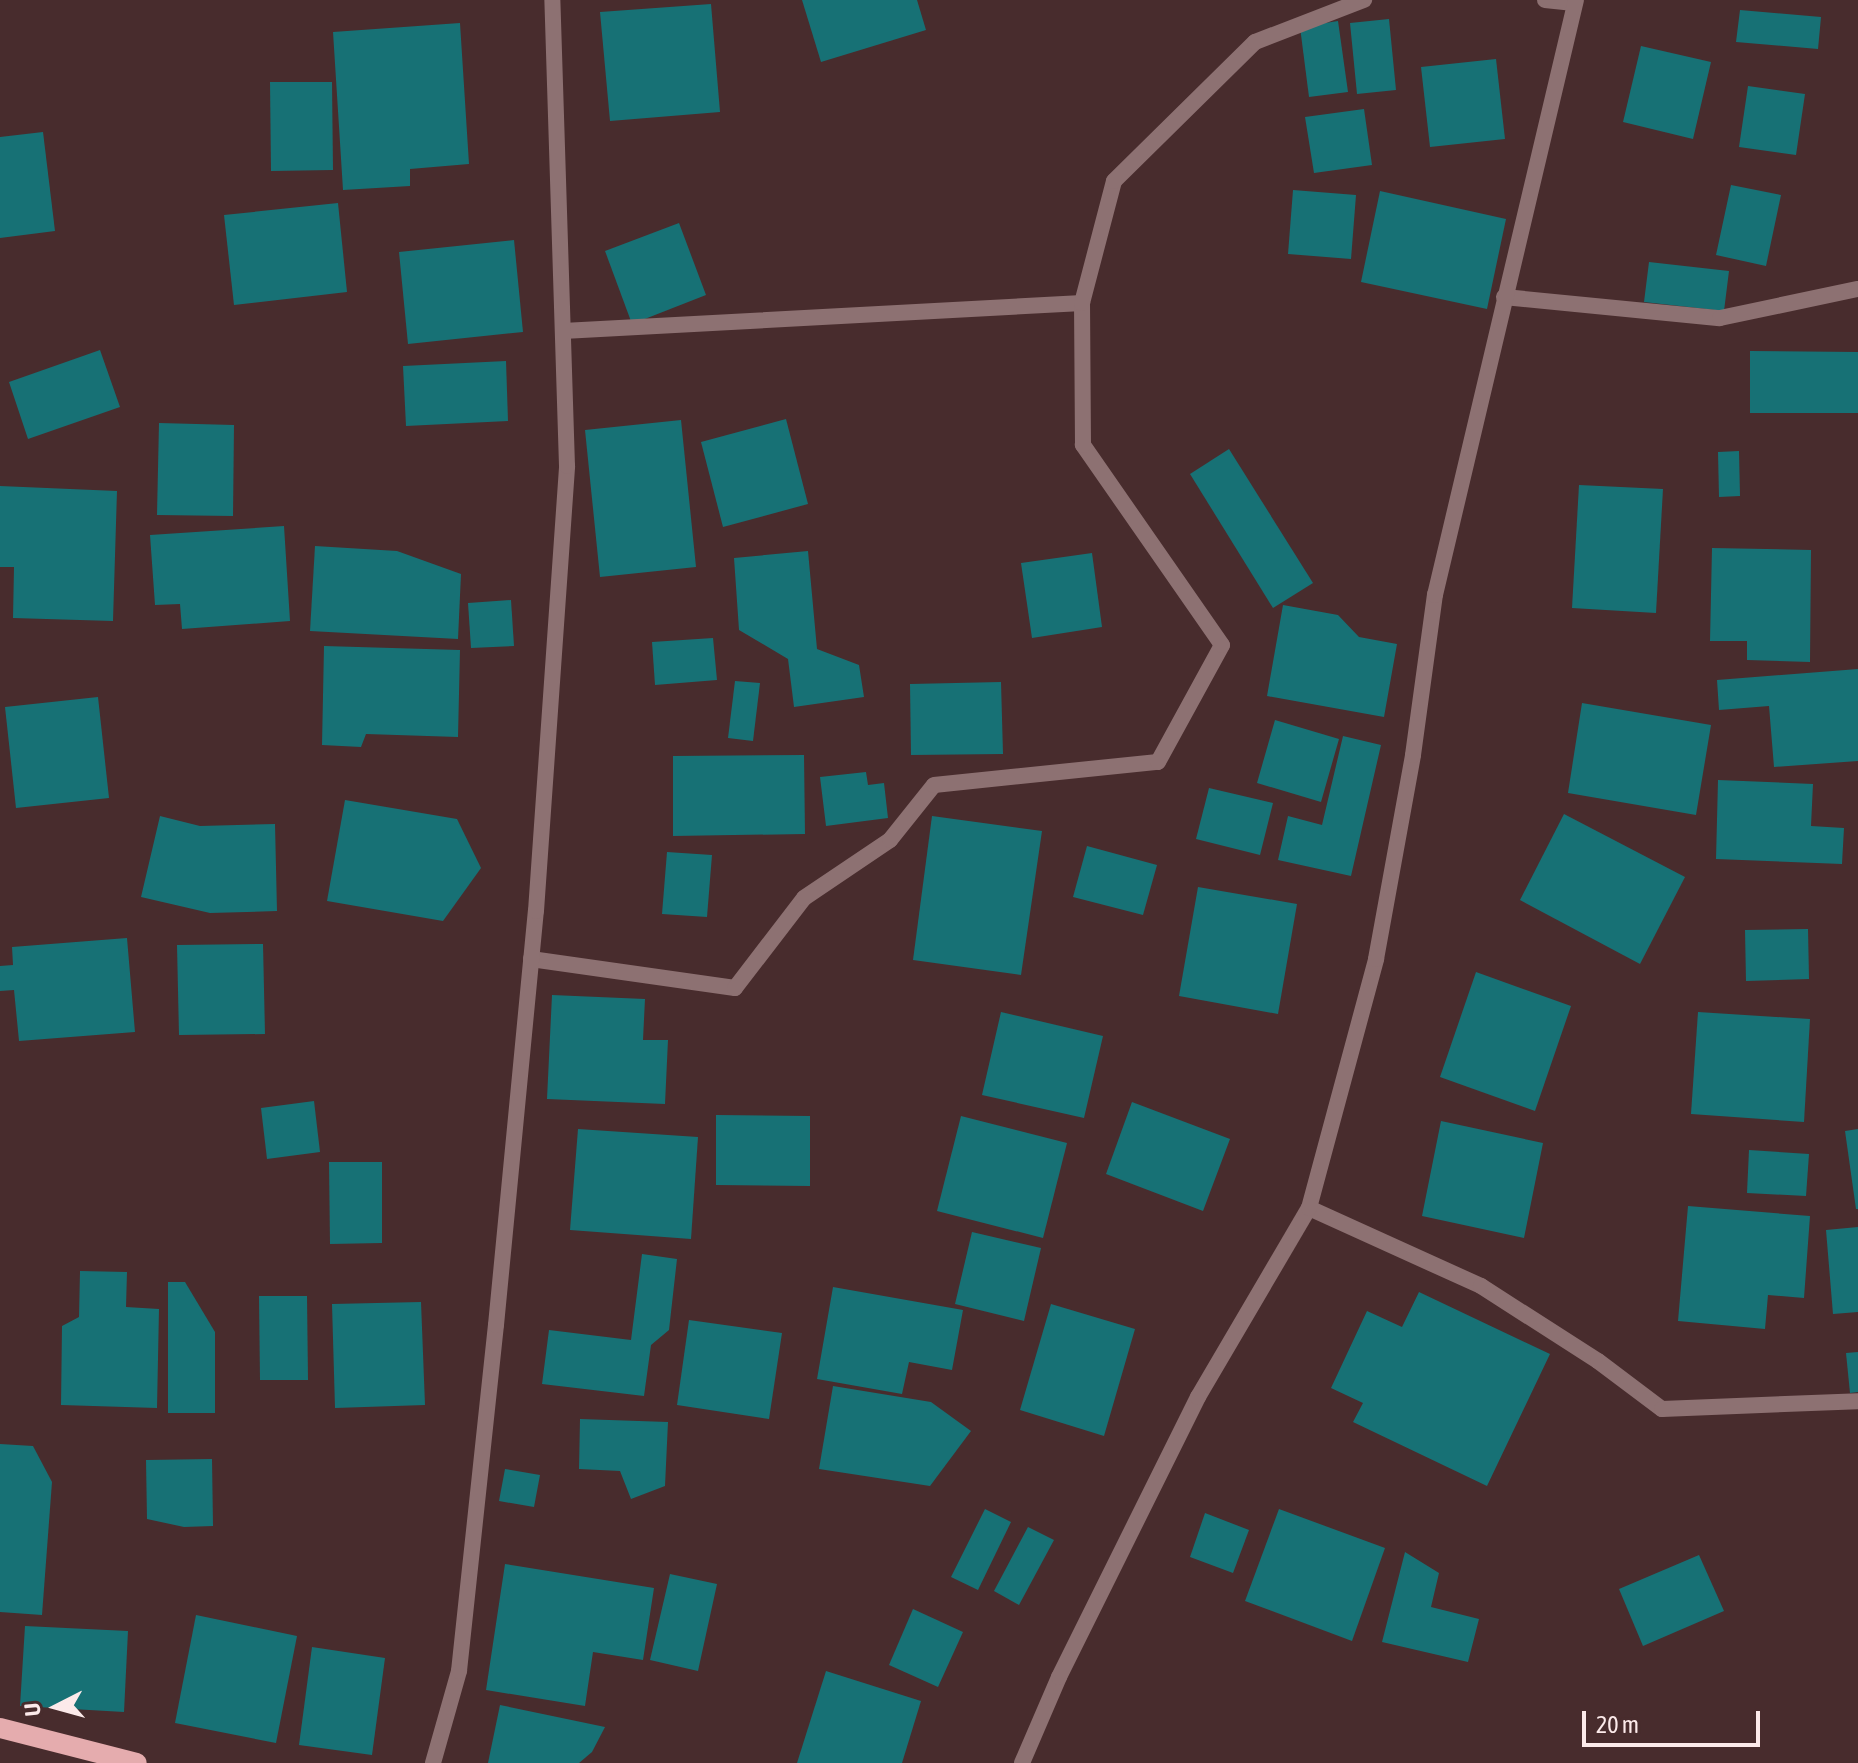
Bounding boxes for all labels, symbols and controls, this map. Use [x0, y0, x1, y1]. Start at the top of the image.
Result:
north arrow [16, 1667, 96, 1747]
scale bar [1586, 1695, 1764, 1745]
text: U [19, 1702, 46, 1717]
text: 20 m [1596, 1711, 1639, 1738]

